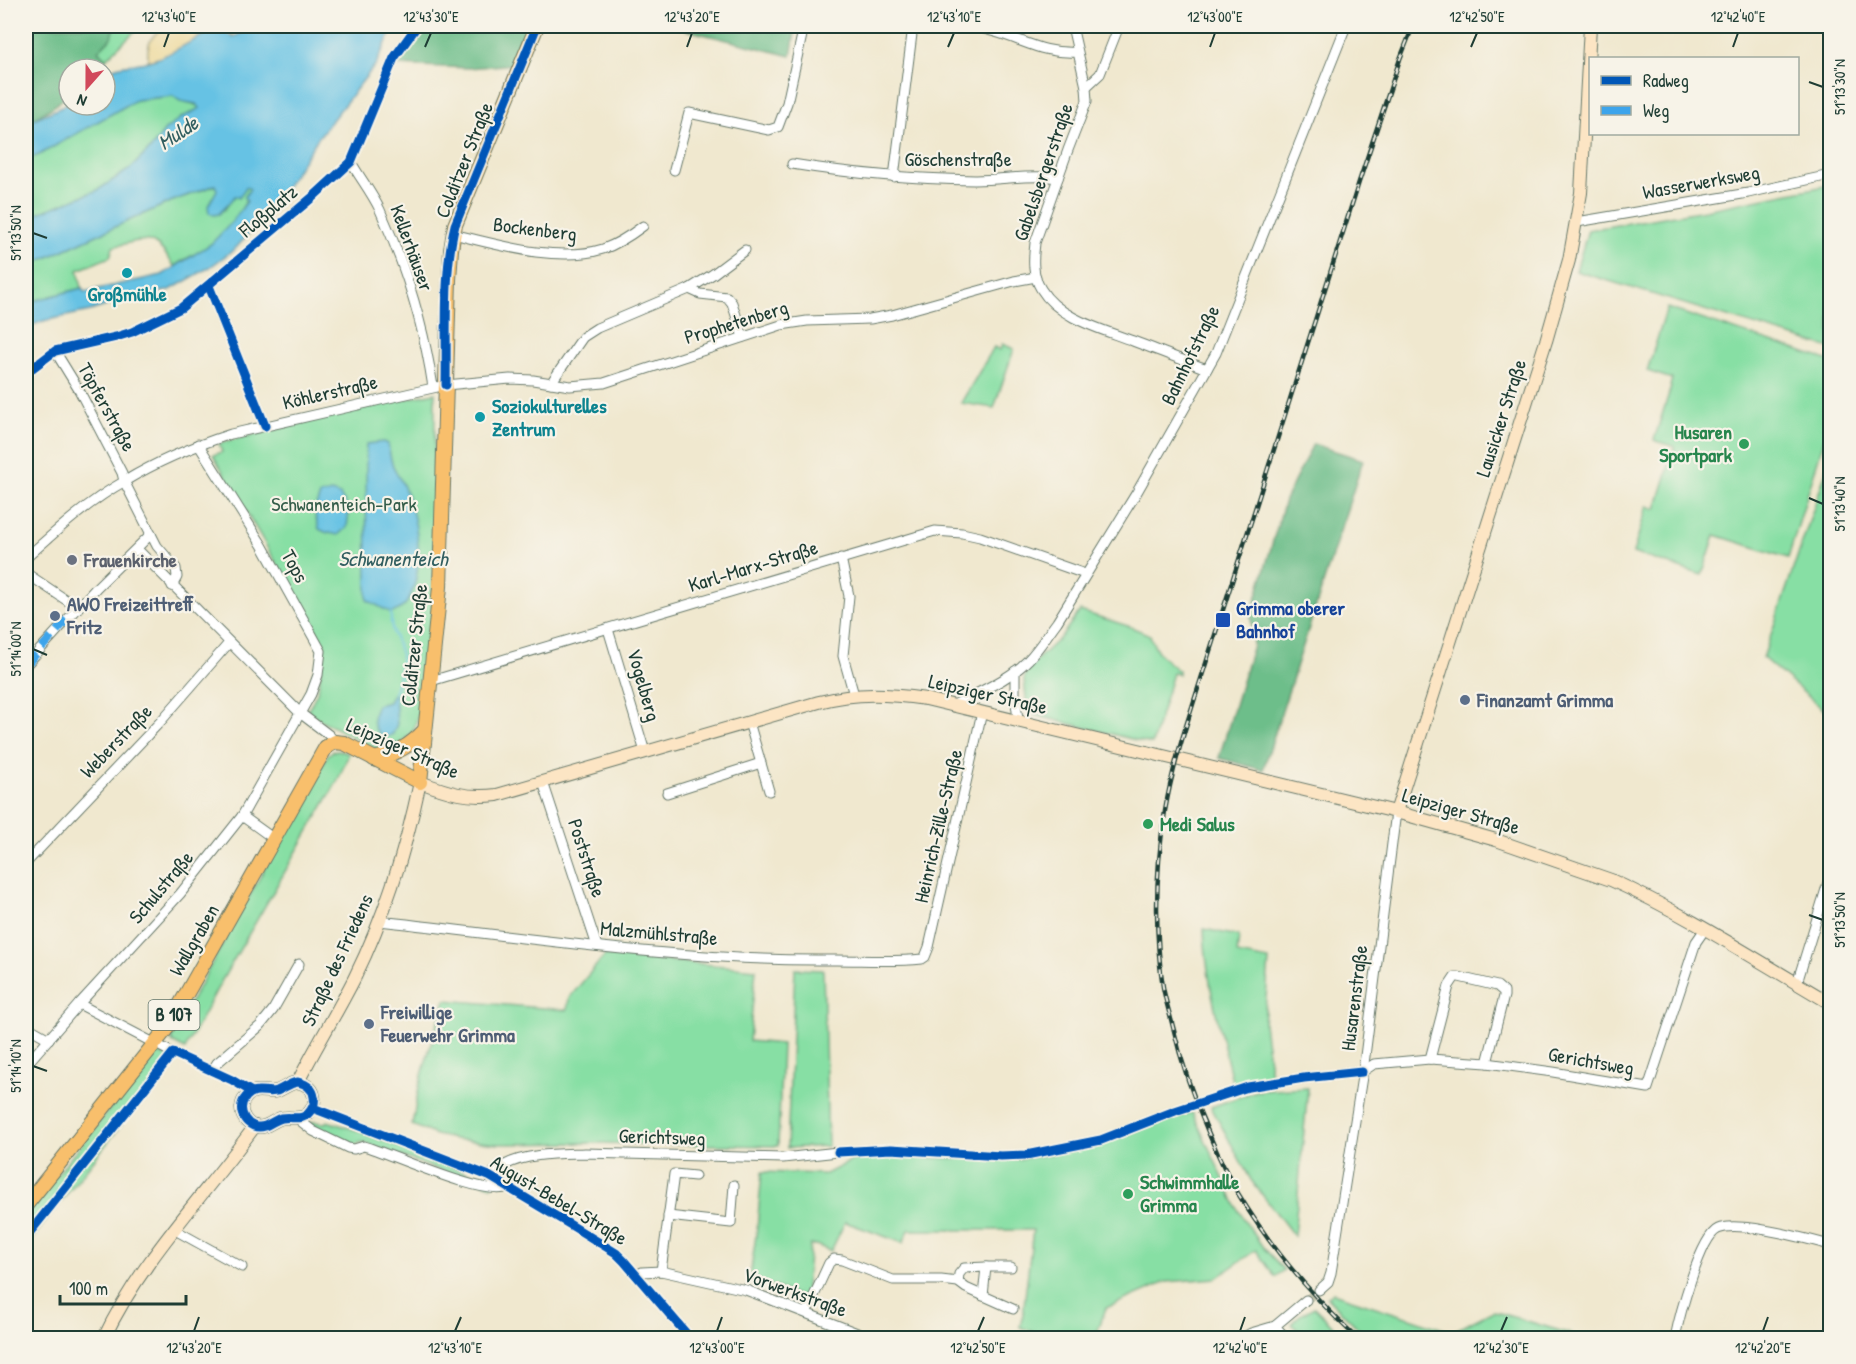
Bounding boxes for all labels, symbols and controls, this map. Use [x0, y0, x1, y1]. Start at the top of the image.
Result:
text: 12°43'40"E [142, 6, 196, 27]
text: 12°43'30"E [403, 6, 459, 27]
text: 12°43'20"E [664, 6, 720, 27]
text: 12°43'10"E [927, 6, 981, 27]
text: 12°43'00"E [1187, 6, 1243, 27]
text: 12°42'50"E [1449, 6, 1505, 27]
text: 12°42'40"E [1711, 6, 1766, 27]
north arrow [57, 57, 117, 117]
legend [1589, 57, 1799, 135]
text: 51°13'30"N [1829, 59, 1850, 115]
text: Radweg [1643, 68, 1689, 93]
text: N [73, 89, 90, 113]
street label: Colditzer Straße [428, 98, 499, 222]
text: Weg [1643, 98, 1669, 123]
street label: Gabelsbergerstraße [1006, 99, 1079, 244]
water label: Mulde [152, 108, 205, 157]
street label: Göschenstraße [904, 145, 1012, 172]
street label: Wasserwerksweg [1640, 158, 1762, 205]
street label: Floßplatz [232, 178, 303, 244]
street label: Kellerhäuser [384, 201, 441, 295]
text: 51°13'50"N [5, 205, 26, 261]
street label: Bockenberg [492, 210, 579, 247]
marker: Großmühle [120, 266, 134, 280]
place label: Großmühle [87, 280, 167, 308]
street label: Prophetenberg [681, 293, 791, 350]
street label: Bahnhofstraße [1154, 300, 1225, 409]
street label: Lausicker Straße [1469, 356, 1532, 480]
street label: Töpferstraße [72, 358, 143, 456]
street label: Köhlerstraße [280, 367, 380, 416]
place label: Soziokulturelles Zentrum [492, 392, 607, 442]
marker: Soziokulturelles Zentrum [473, 410, 487, 424]
place label: Husaren Sportpark [1659, 418, 1733, 469]
marker: Husaren Sportpark [1737, 437, 1751, 451]
text: 51°13'40"N [1829, 477, 1850, 531]
park label: Schwanenteich-Park [271, 490, 417, 517]
street label: Karl-Marx-Straße [685, 533, 821, 598]
street label: Tops [275, 544, 316, 587]
water label: Schwanenteich [338, 544, 449, 573]
place label: Frauenkirche [83, 546, 177, 573]
marker: Frauenkirche [65, 553, 79, 567]
street label: Colditzer Straße [394, 583, 433, 707]
place label: AWO Freizeittreff Fritz [66, 590, 194, 640]
place label: Grimma oberer Bahnhof [1236, 594, 1345, 644]
marker: AWO Freizeittreff Fritz [48, 609, 62, 623]
marker: Grimma oberer Bahnhof [1214, 611, 1232, 629]
text: 51°14'00"N [5, 622, 26, 676]
street label: Vogelberg [621, 645, 668, 724]
street label: Leipziger Straße [926, 667, 1050, 720]
place label: Finanzamt Grimma [1476, 686, 1613, 713]
marker: Finanzamt Grimma [1458, 693, 1472, 707]
street label: Weberstraße [74, 698, 158, 783]
street label: Leipziger Straße [343, 711, 464, 784]
street label: Heinrich-Zille-Straße [907, 746, 968, 905]
street label: Leipziger Straße [1399, 781, 1523, 840]
place label: Medi Salus [1160, 810, 1235, 837]
street label: Poststraße [562, 815, 613, 901]
marker: Medi Salus [1141, 817, 1155, 831]
street label: Schulstraße [122, 845, 199, 929]
street label: Straße des Friedens [294, 889, 379, 1030]
text: 51°13'50"N [1829, 892, 1850, 948]
street label: Wallgraben [162, 899, 225, 980]
street label: Malzmühlstraße [599, 914, 719, 951]
street label: Husarenstraße [1334, 944, 1373, 1052]
place label: Freiwillige Feuerwehr Grimma [380, 998, 515, 1048]
road number: B 107 [148, 1000, 200, 1030]
marker: Freiwillige Feuerwehr Grimma [362, 1017, 376, 1031]
text: 51°14'10"N [5, 1039, 26, 1093]
street label: Gerichtsweg [1546, 1040, 1636, 1081]
street label: Gerichtsweg [618, 1121, 706, 1152]
street label: August-Bebel-Straße [486, 1148, 633, 1251]
place label: Schwimmhalle Grimma [1140, 1168, 1239, 1218]
marker: Schwimmhalle Grimma [1121, 1187, 1135, 1201]
street label: Vorwerkstraße [739, 1260, 851, 1323]
scale bar [60, 1268, 186, 1306]
text: 100 m [69, 1276, 108, 1301]
text: 12°43'20"E [166, 1337, 222, 1358]
text: 12°43'10"E [428, 1337, 482, 1358]
text: 12°43'00"E [689, 1337, 745, 1358]
text: 12°42'50"E [950, 1337, 1006, 1358]
text: 12°42'40"E [1213, 1337, 1268, 1358]
text: 12°42'30"E [1473, 1337, 1529, 1358]
text: 12°42'20"E [1735, 1337, 1791, 1358]

